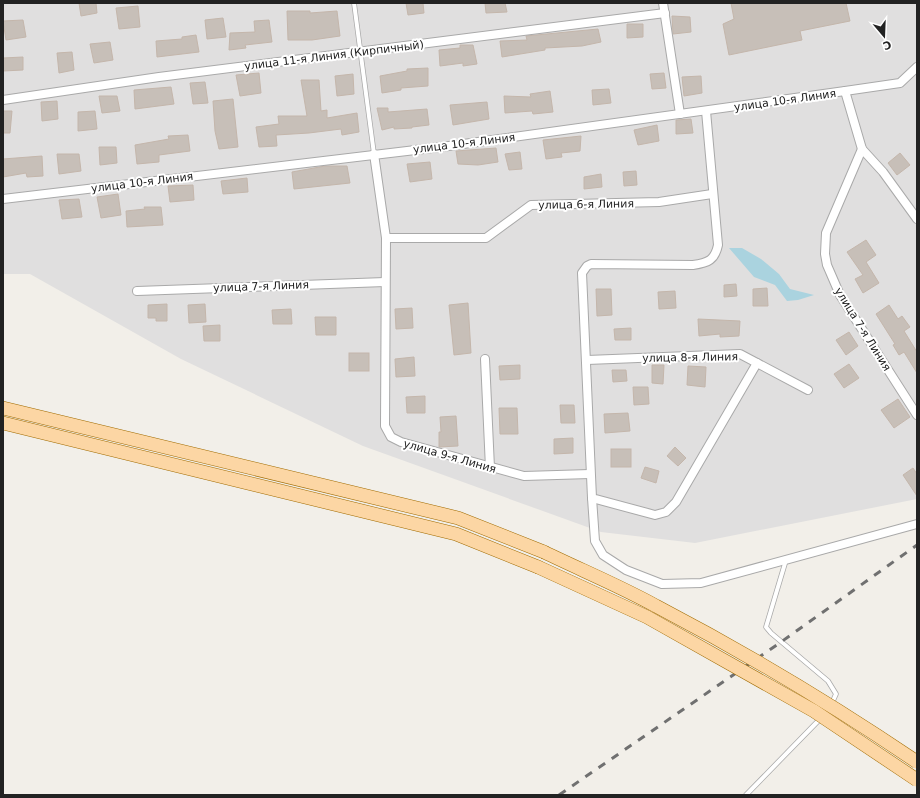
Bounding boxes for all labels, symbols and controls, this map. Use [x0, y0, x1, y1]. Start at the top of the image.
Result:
north arrow [864, 16, 904, 56]
street label: улица 11-я Линия (Кирпичный) [244, 38, 425, 73]
text: С [881, 38, 893, 52]
street label: улица 10-я Линия [733, 87, 837, 114]
street label: улица 10-я Линия [412, 131, 516, 156]
street label: улица 10-я Линия [90, 170, 194, 195]
street label: улица 6-я Линия [538, 197, 634, 212]
street label: улица 7-я Линия [213, 278, 309, 295]
street label: улица 7-я Линия [832, 285, 893, 373]
street label: улица 8-я Линия [642, 350, 738, 365]
street label: улица 9-я Линия [402, 437, 498, 476]

